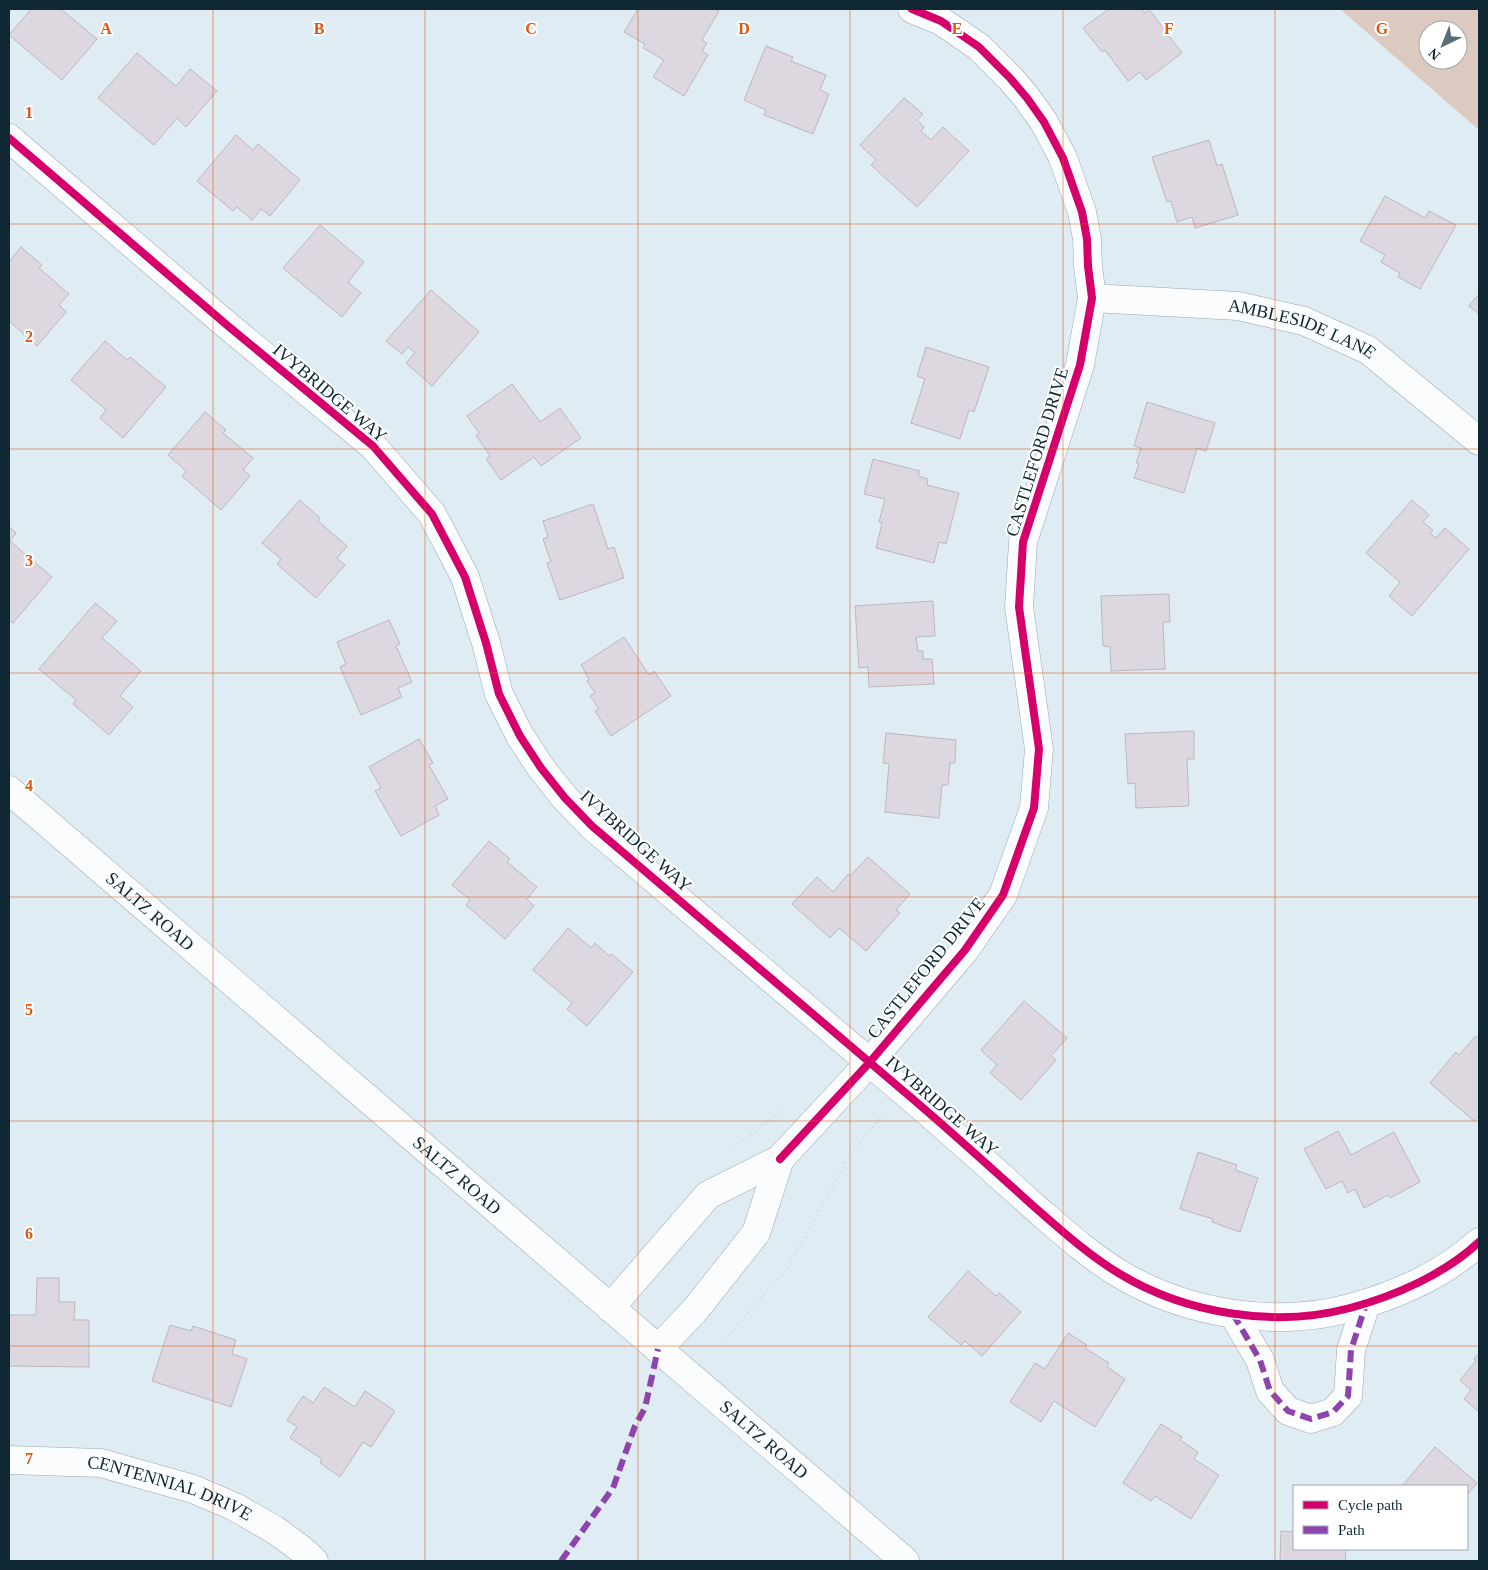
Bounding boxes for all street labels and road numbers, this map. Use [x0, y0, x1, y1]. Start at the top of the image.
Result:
street label: AMBLESIDE LANE [1227, 295, 1380, 363]
street label: IVYBRIDGE WAY [269, 340, 391, 446]
street label: CASTLEFORD DRIVE [1002, 365, 1072, 539]
street label: IVYBRIDGE WAY [576, 786, 696, 896]
street label: SALTZ ROAD [102, 868, 198, 955]
street label: CASTLEFORD DRIVE [863, 894, 989, 1042]
street label: IVYBRIDGE WAY [882, 1052, 1002, 1160]
street label: SALTZ ROAD [409, 1132, 505, 1219]
street label: SALTZ ROAD [716, 1396, 812, 1483]
street label: CENTENNIAL DRIVE [87, 1453, 256, 1525]

